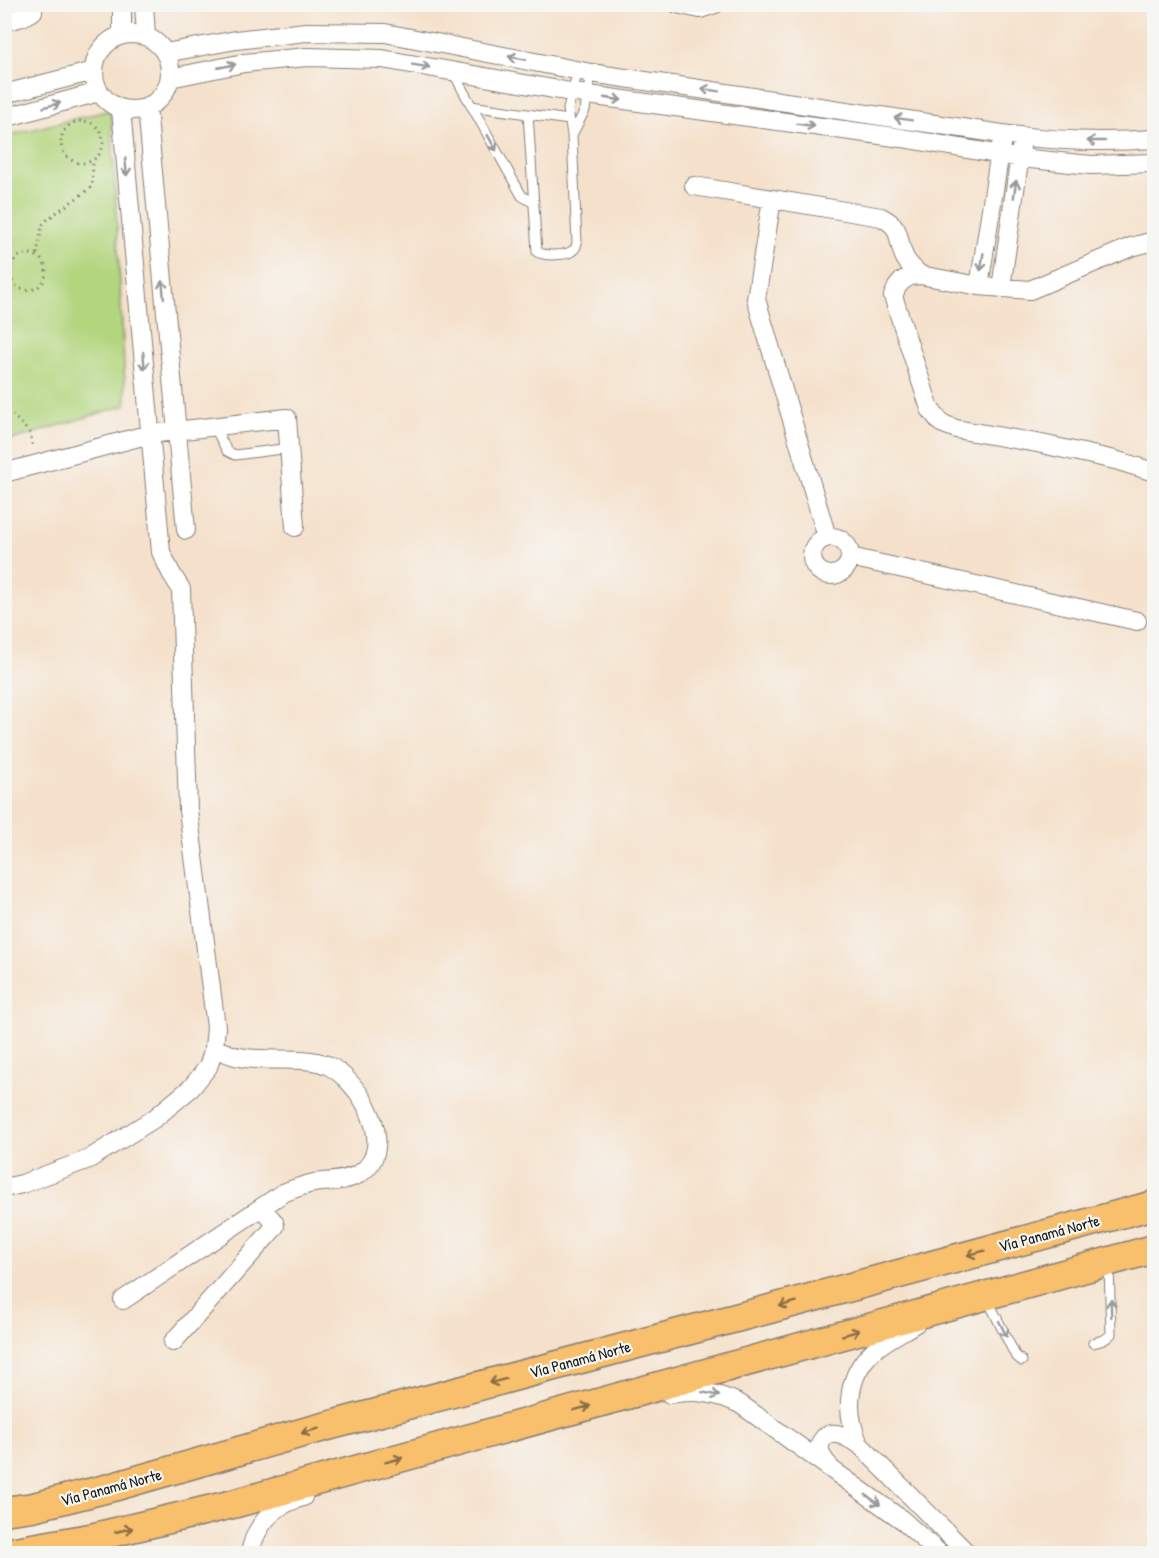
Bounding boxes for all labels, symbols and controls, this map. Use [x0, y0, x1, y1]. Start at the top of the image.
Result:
one-way arrow [508, 52, 528, 63]
one-way arrow [217, 60, 236, 71]
one-way arrow [410, 60, 430, 71]
one-way arrow [700, 84, 720, 95]
one-way arrow [603, 93, 622, 104]
one-way arrow [42, 98, 61, 110]
one-way arrow [893, 114, 913, 125]
one-way arrow [796, 120, 815, 131]
one-way arrow [487, 133, 498, 151]
one-way arrow [1087, 135, 1107, 147]
one-way arrow [121, 157, 132, 176]
one-way arrow [1010, 179, 1021, 199]
one-way arrow [977, 251, 988, 271]
one-way arrow [157, 280, 168, 300]
one-way arrow [139, 351, 150, 371]
street label: Vía Panamá Norte [996, 1209, 1103, 1257]
one-way arrow [967, 1248, 986, 1259]
one-way arrow [779, 1299, 798, 1310]
one-way arrow [1105, 1299, 1116, 1319]
one-way arrow [997, 1320, 1009, 1338]
one-way arrow [841, 1327, 860, 1339]
street label: Vía Panamá Norte [527, 1335, 634, 1383]
one-way arrow [489, 1375, 508, 1387]
one-way arrow [701, 1388, 720, 1400]
one-way arrow [572, 1402, 591, 1413]
one-way arrow [300, 1425, 319, 1437]
one-way arrow [384, 1454, 403, 1465]
street label: Vía Panamá Norte [58, 1463, 165, 1511]
one-way arrow [865, 1494, 881, 1506]
one-way arrow [114, 1523, 133, 1535]

